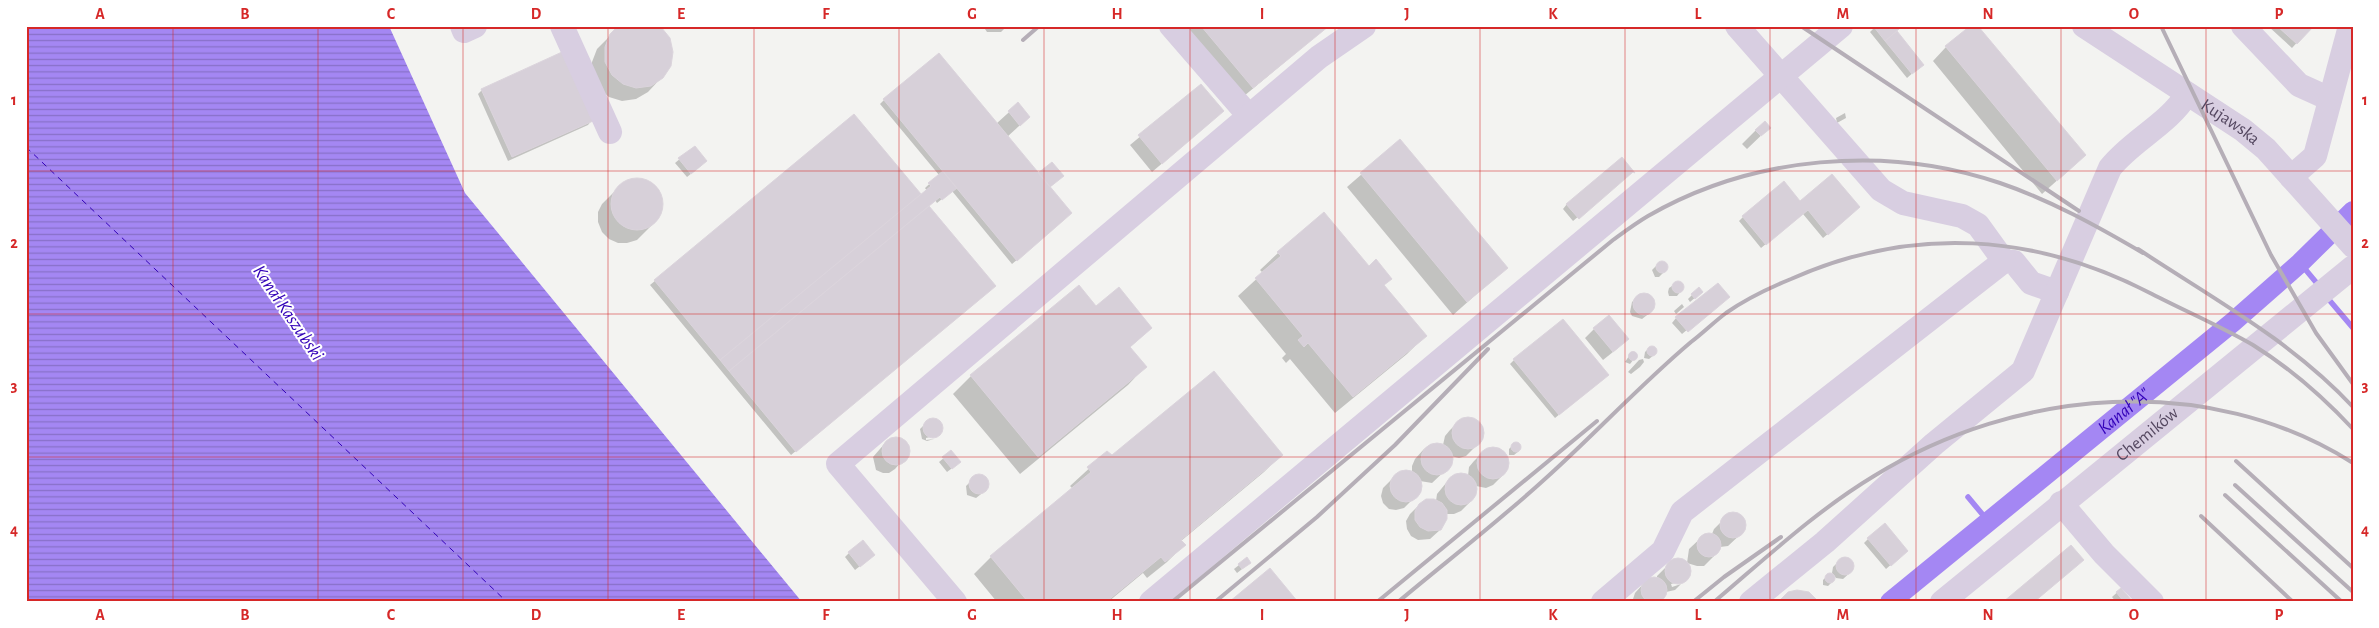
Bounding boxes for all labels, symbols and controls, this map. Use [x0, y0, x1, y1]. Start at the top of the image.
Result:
text: A [95, 6, 105, 22]
text: B [240, 6, 250, 22]
text: C [387, 6, 396, 22]
text: D [531, 6, 542, 22]
text: E [677, 6, 685, 22]
text: F [822, 6, 830, 22]
text: G [967, 6, 977, 22]
text: H [1111, 6, 1123, 22]
text: I [1260, 6, 1264, 22]
text: J [1404, 6, 1410, 22]
text: K [1548, 6, 1558, 22]
text: L [1695, 6, 1702, 22]
text: M [1837, 6, 1849, 22]
text: N [1982, 6, 1994, 22]
text: O [2129, 6, 2139, 22]
text: P [2275, 6, 2284, 22]
text: 1 [11, 92, 17, 108]
text: 1 [2362, 92, 2368, 108]
street label: Kujawska [2198, 96, 2263, 149]
text: 2 [10, 235, 18, 251]
text: 2 [2361, 235, 2369, 251]
water label: Kanał Kaszubski [249, 262, 327, 364]
text: 3 [11, 378, 18, 394]
text: 3 [2362, 378, 2369, 394]
water label: Kanał "A" [2094, 384, 2154, 438]
street label: Chemików [2113, 404, 2182, 465]
text: 4 [10, 522, 18, 538]
text: 4 [2361, 522, 2369, 538]
text: A [95, 607, 105, 623]
text: B [240, 607, 250, 623]
text: C [387, 607, 396, 623]
text: D [531, 607, 542, 623]
text: E [677, 607, 685, 623]
text: F [822, 607, 830, 623]
text: G [967, 607, 977, 623]
text: H [1111, 607, 1123, 623]
text: I [1260, 607, 1264, 623]
text: J [1404, 607, 1410, 623]
text: K [1548, 607, 1558, 623]
text: L [1695, 607, 1702, 623]
text: M [1837, 607, 1849, 623]
text: N [1982, 607, 1994, 623]
text: O [2129, 607, 2139, 623]
text: P [2275, 607, 2284, 623]

